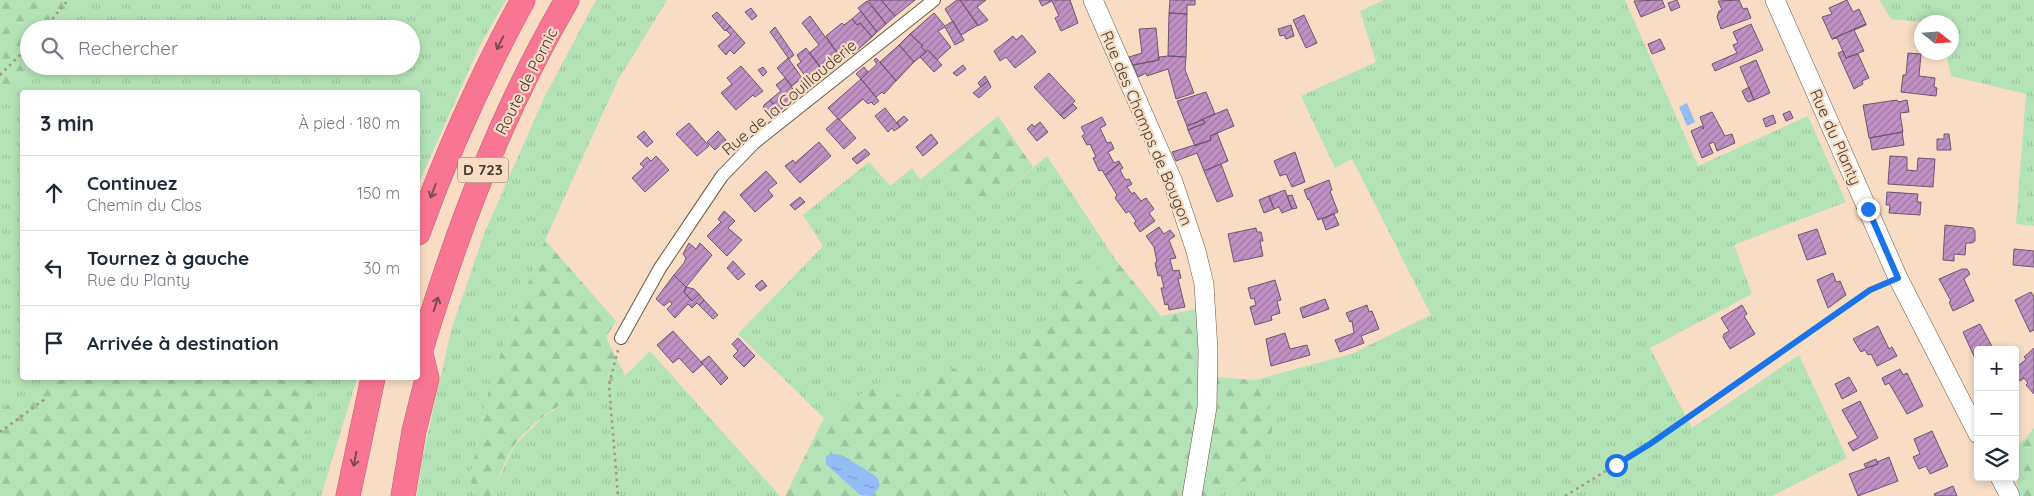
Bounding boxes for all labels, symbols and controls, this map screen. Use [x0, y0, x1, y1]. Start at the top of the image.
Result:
north arrow [1914, 15, 1959, 60]
search box [20, 20, 420, 75]
street label: Route de Pornic [490, 24, 562, 138]
street label: Rue des Champs de Bougon [1097, 28, 1197, 228]
icon: search [38, 34, 66, 62]
one-way arrow [495, 35, 504, 50]
street label: Rue de la Couillauderie [717, 35, 861, 159]
text: Rechercher [78, 36, 178, 60]
street label: Rue du Planty [1806, 86, 1866, 188]
text: 3 min [40, 110, 94, 136]
text: À pied · 180 m [299, 113, 400, 133]
road number: D 723 [458, 158, 508, 182]
text: Continuez [87, 171, 177, 195]
icon: ahead [40, 179, 68, 207]
text: 150 m [357, 183, 400, 203]
one-way arrow [428, 183, 437, 198]
text: Chemin du Clos [87, 195, 202, 215]
route end [1857, 198, 1880, 221]
text: Tournez à gauche [87, 246, 249, 270]
icon: left [40, 254, 68, 282]
text: 30 m [363, 258, 400, 278]
text: Rue du Planty [87, 270, 190, 290]
one-way arrow [431, 296, 441, 312]
icon: arrive [40, 329, 68, 357]
text: Arrivée à destination [87, 331, 279, 355]
map controls [1974, 346, 2019, 481]
button: + [1974, 346, 2019, 391]
button: − [1974, 391, 2019, 436]
button: layers [1974, 436, 2019, 481]
one-way arrow [350, 451, 359, 467]
route start [1605, 454, 1628, 477]

